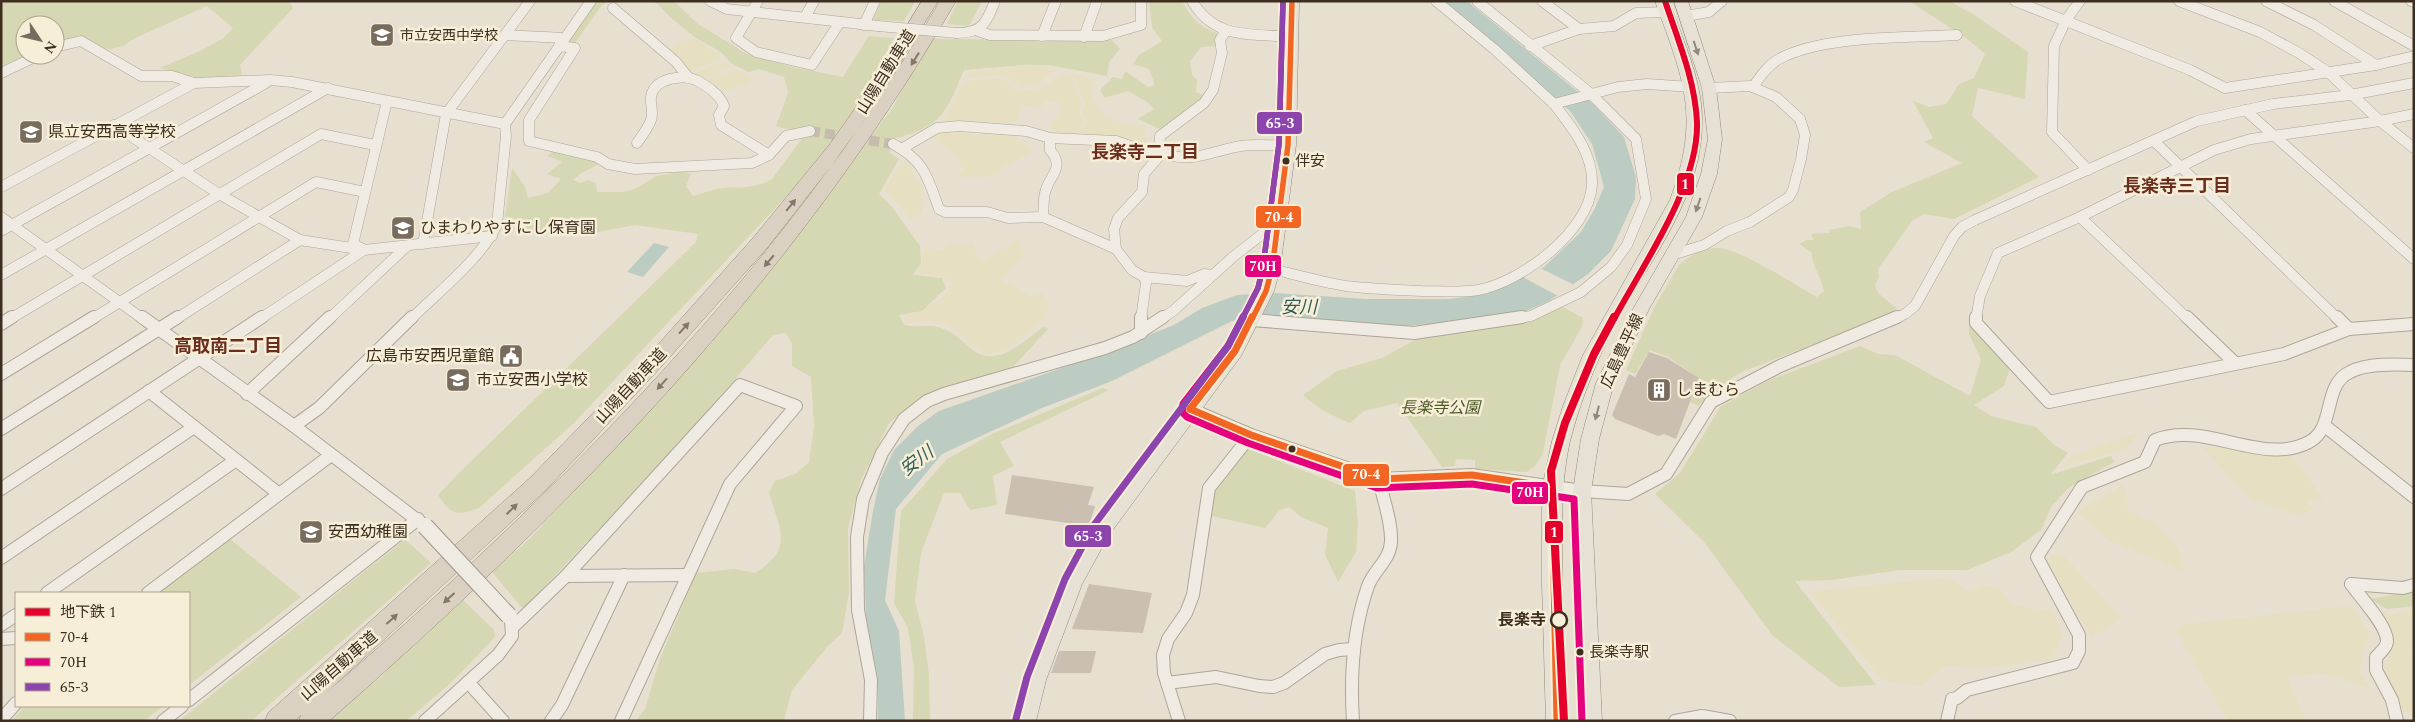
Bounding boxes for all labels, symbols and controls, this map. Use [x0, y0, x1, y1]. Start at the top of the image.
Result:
north arrow [15, 15, 65, 65]
school or university icon: 市立安西中学校 [369, 22, 395, 48]
place label: 市立安西中学校 [400, 25, 498, 46]
street label: 山陽自動車道 [850, 25, 922, 119]
text: N [38, 36, 62, 58]
one-way arrow [1693, 40, 1700, 55]
one-way arrow [911, 52, 920, 66]
line badge: 65-3 [1256, 111, 1303, 135]
text: 65-3 [1266, 113, 1295, 134]
school or university icon: 県立安西高等学校 [18, 119, 44, 145]
place label: 県立安西高等学校 [48, 120, 176, 144]
district label: 長楽寺二丁目 [1091, 139, 1199, 166]
place label: 伴安 [1295, 150, 1325, 173]
marker: 伴安 [1281, 156, 1291, 166]
line badge: 1 [1676, 172, 1695, 196]
district label: 長楽寺三丁目 [2123, 173, 2231, 200]
text: 1 [1681, 174, 1689, 195]
one-way arrow [1694, 198, 1702, 213]
one-way arrow [785, 199, 796, 212]
line badge: 70-4 [1255, 205, 1302, 229]
text: 70-4 [1265, 207, 1294, 228]
school or university icon: ひまわりやすにし保育園 [390, 215, 416, 241]
place label: ひまわりやすにし保育園 [420, 216, 596, 240]
one-way arrow [763, 254, 774, 267]
line badge: 70H [1244, 254, 1282, 278]
text: 70H [1249, 256, 1277, 277]
water label: 安川 [1281, 294, 1319, 321]
street label: 広島豊平線 [1594, 310, 1650, 392]
one-way arrow [678, 323, 690, 335]
district label: 高取南二丁目 [174, 333, 282, 360]
public building icon: 広島市安西児童館 [498, 343, 524, 369]
street label: 山陽自動車道 [589, 343, 673, 429]
place label: 広島市安西児童館 [366, 344, 494, 368]
school or university icon: 市立安西小学校 [445, 367, 471, 393]
place label: 市立安西小学校 [476, 368, 588, 392]
one-way arrow [656, 377, 668, 389]
building icon: しまむら [1646, 377, 1672, 403]
place label: しまむら [1676, 378, 1740, 402]
park label: 長楽寺公園 [1400, 396, 1482, 420]
one-way arrow [1593, 406, 1601, 421]
water label: 安川 [895, 438, 941, 483]
unlabelled marker [1287, 444, 1297, 454]
line badge: 70-4 [1342, 463, 1390, 487]
text: 70-4 [1352, 464, 1381, 485]
line badge: 70H [1511, 481, 1549, 505]
text: 70H [1516, 482, 1544, 503]
one-way arrow [505, 503, 517, 515]
school or university icon: 安西幼稚園 [298, 519, 324, 545]
place label: 安西幼稚園 [328, 520, 408, 544]
line badge: 1 [1544, 520, 1564, 544]
text: 1 [1550, 522, 1558, 543]
line badge: 65-3 [1064, 524, 1112, 548]
text: 65-3 [1074, 526, 1103, 547]
legend [15, 592, 190, 707]
one-way arrow [443, 592, 455, 604]
text: 地下鉄 1 [60, 601, 116, 624]
place label: 長楽寺 [1498, 608, 1546, 632]
marker: 長楽寺 [1550, 611, 1568, 629]
one-way arrow [386, 613, 398, 625]
street label: 山陽自動車道 [295, 625, 383, 707]
text: 70-4 [60, 626, 89, 649]
place label: 長楽寺駅 [1589, 641, 1649, 664]
marker: 長楽寺駅 [1575, 647, 1585, 657]
text: 70H [60, 651, 87, 674]
text: 65-3 [60, 676, 89, 699]

